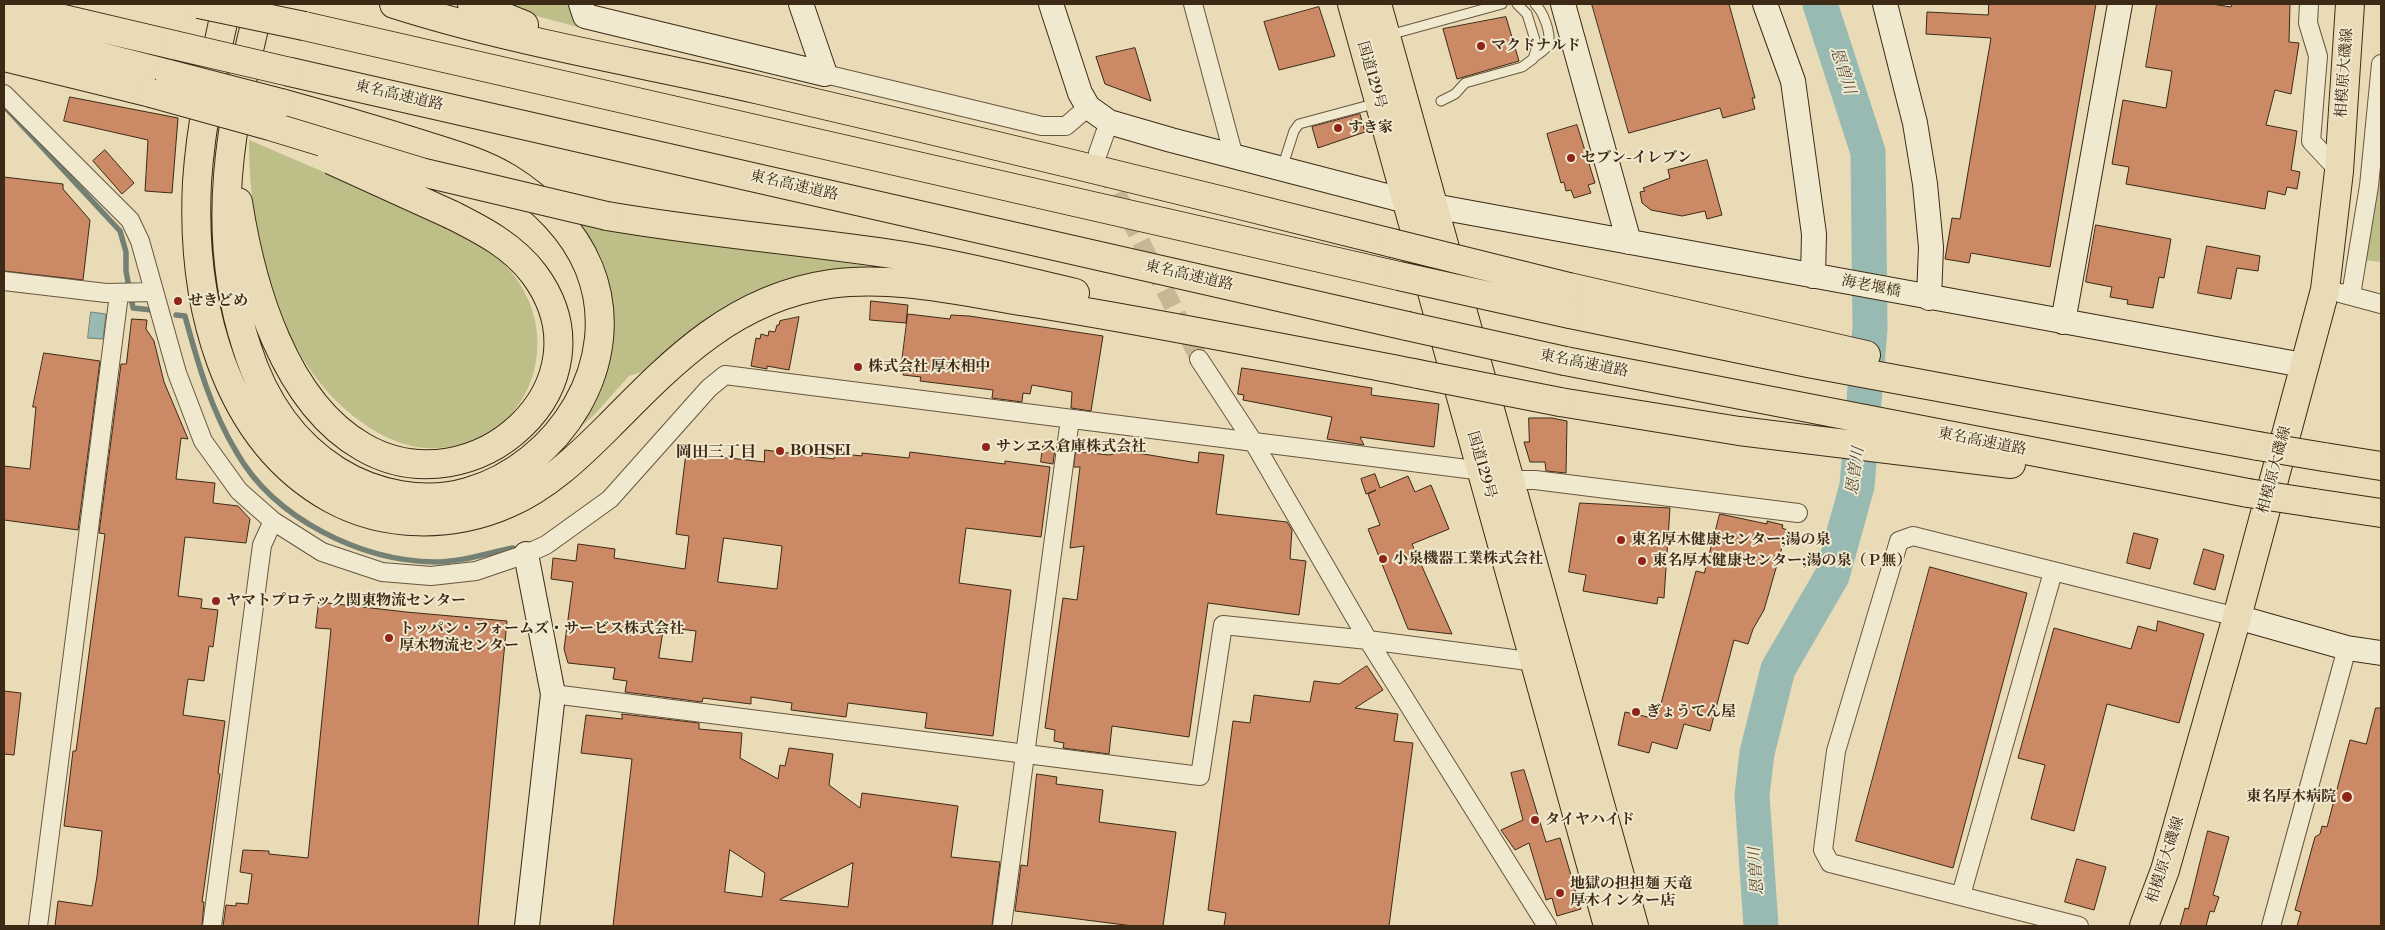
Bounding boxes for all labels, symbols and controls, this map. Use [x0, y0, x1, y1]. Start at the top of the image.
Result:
street label: 相模原大磯線 [2333, 27, 2357, 119]
place label: マクドナルド [1491, 37, 1581, 55]
street label: 国道129号 [1353, 39, 1389, 111]
marker: マクドナルド [1475, 40, 1487, 52]
water label: 恩曽川 [1825, 45, 1859, 97]
street label: 東名高速道路 [353, 77, 445, 115]
place label: すき家 [1348, 119, 1393, 137]
marker: すき家 [1332, 122, 1344, 134]
place label: セブン-イレブン [1581, 149, 1692, 167]
marker: セブン-イレブン [1565, 152, 1577, 164]
street label: 東名高速道路 [748, 167, 840, 205]
street label: 東名高速道路 [1143, 257, 1235, 295]
street label: 海老堰橋 [1840, 272, 1902, 302]
place label: せきどめ [188, 292, 248, 310]
marker: せきどめ [172, 295, 184, 307]
street label: 東名高速道路 [1538, 347, 1630, 381]
place label: 株式会社 厚木相中 [868, 358, 990, 376]
marker: 株式会社 厚木相中 [852, 361, 864, 373]
street label: 相模原大磯線 [2255, 424, 2295, 516]
street label: 東名高速道路 [1936, 425, 2028, 459]
street label: 国道129号 [1463, 429, 1499, 501]
place label: サンヱス倉庫株式会社 [996, 438, 1146, 456]
marker: サンヱス倉庫株式会社 [980, 441, 992, 453]
place label: BOHSEI [790, 442, 851, 460]
district label: 岡田三丁目 [676, 443, 756, 463]
marker: BOHSEI [774, 445, 786, 457]
water label: 恩曽川 [1843, 446, 1869, 496]
place label: 東名厚木健康センター;湯の泉 [1631, 531, 1831, 549]
marker: 東名厚木健康センター;湯の泉 [1615, 534, 1627, 546]
place label: 小泉機器工業株式会社 [1393, 550, 1543, 568]
place label: 東名厚木健康センター;湯の泉（Ｐ無） [1652, 552, 1912, 570]
marker: 小泉機器工業株式会社 [1377, 553, 1389, 565]
marker: 東名厚木健康センター;湯の泉（Ｐ無） [1636, 555, 1648, 567]
place label: ヤマトプロテック関東物流センター [226, 592, 466, 610]
marker: ヤマトプロテック関東物流センター [210, 595, 222, 607]
place label: トッパン・フォームズ・サービス株式会社 厚木物流センター [399, 620, 684, 655]
marker: トッパン・フォームズ・サービス株式会社 厚木物流センター [383, 632, 395, 644]
place label: ぎょうてん屋 [1646, 703, 1736, 721]
marker: ぎょうてん屋 [1630, 706, 1642, 718]
place label: 東名厚木病院 [2246, 788, 2336, 806]
marker: 東名厚木病院 [2340, 790, 2354, 804]
place label: タイヤハイド [1545, 811, 1635, 829]
marker: タイヤハイド [1529, 814, 1541, 826]
street label: 相模原大磯線 [2144, 814, 2188, 906]
water label: 恩曽川 [1746, 846, 1768, 896]
place label: 地獄の担担麺 天竜 厚木インター店 [1570, 875, 1692, 910]
marker: 地獄の担担麺 天竜 厚木インター店 [1554, 887, 1566, 899]

